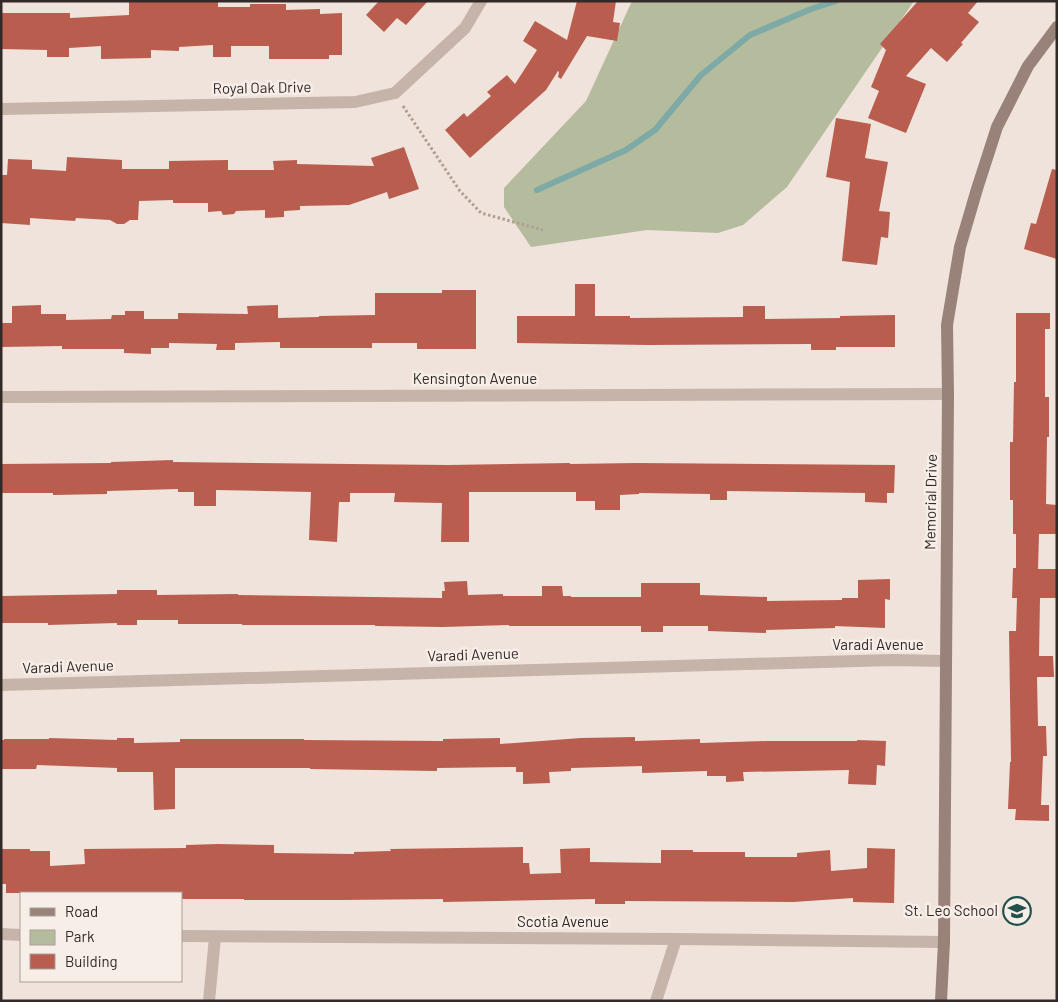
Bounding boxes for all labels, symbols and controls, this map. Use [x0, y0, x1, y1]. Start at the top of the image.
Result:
street label: Royal Oak Drive [212, 77, 311, 97]
street label: Kensington Avenue [413, 369, 537, 387]
street label: Memorial Drive [920, 454, 940, 550]
street label: Varadi Avenue [832, 635, 924, 653]
street label: Varadi Avenue [427, 643, 519, 665]
street label: Varadi Avenue [22, 655, 114, 677]
legend [20, 892, 182, 982]
school or university icon: St. Leo School [1002, 896, 1032, 926]
place label: St. Leo School [905, 901, 998, 919]
text: Road [65, 902, 98, 920]
street label: Scotia Avenue [517, 912, 609, 930]
text: Park [65, 927, 95, 945]
text: Building [65, 952, 118, 970]

